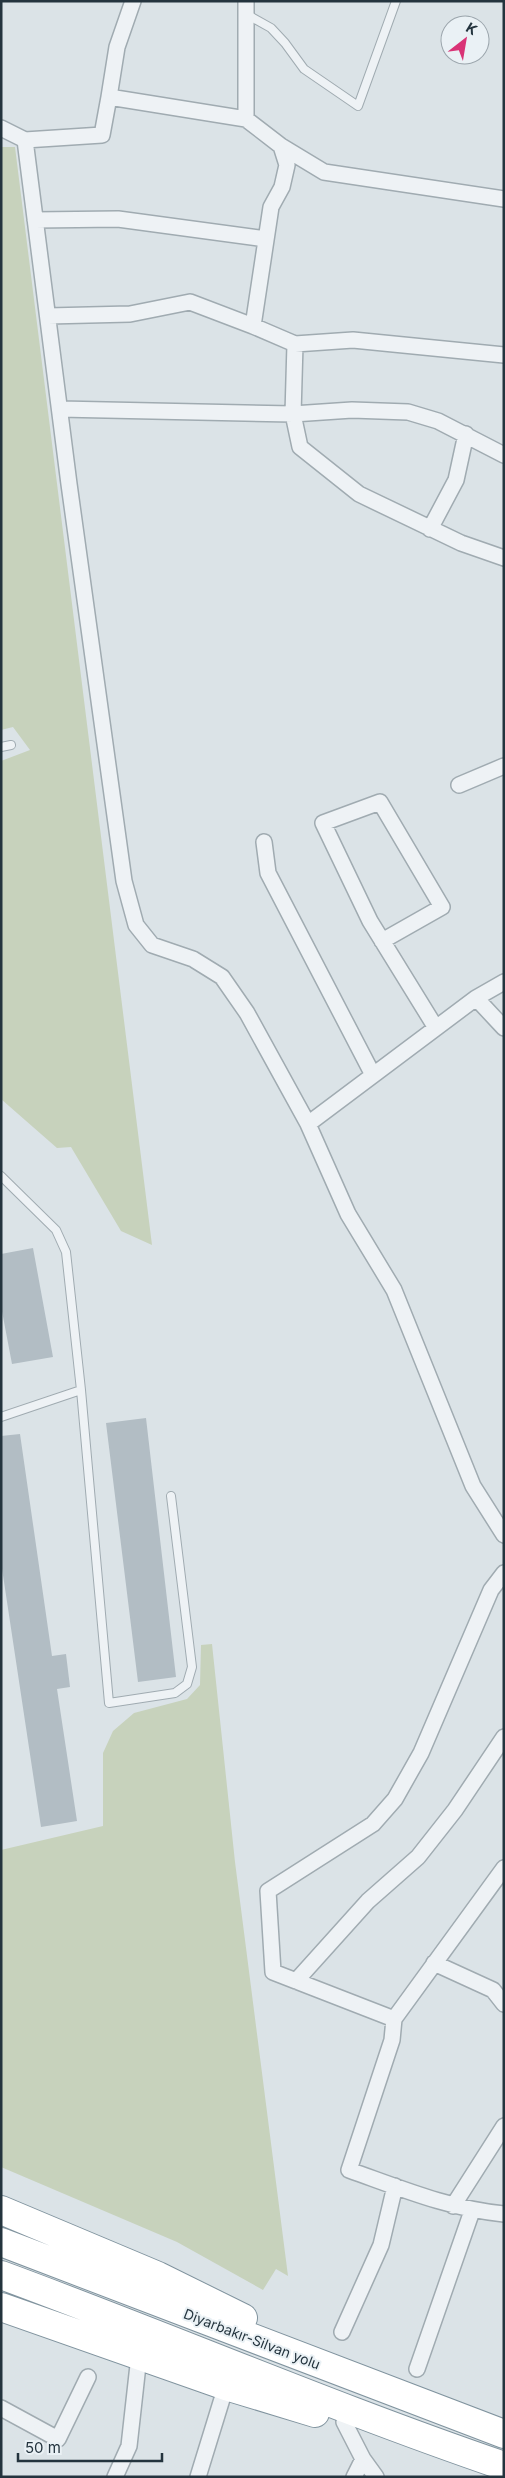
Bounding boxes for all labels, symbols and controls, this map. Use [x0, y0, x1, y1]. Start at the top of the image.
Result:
north arrow [440, 15, 490, 65]
text: K [463, 19, 481, 38]
street label: Diyarbakır-Silvan yolu [182, 2305, 323, 2372]
scale bar [18, 2430, 161, 2462]
text: 50 m [25, 2438, 61, 2457]

